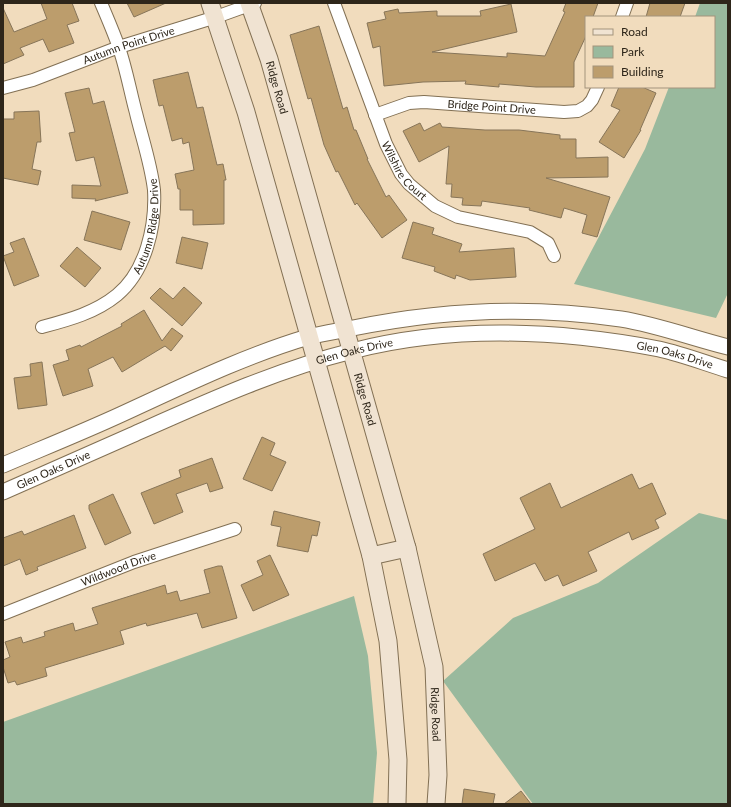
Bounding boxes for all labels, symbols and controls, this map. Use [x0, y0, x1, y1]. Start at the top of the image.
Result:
legend [585, 16, 715, 88]
street label: Autumn Point Drive [81, 23, 176, 66]
text: Road [621, 24, 648, 39]
text: Park [621, 44, 645, 59]
street label: Ridge Road [264, 59, 291, 115]
text: Building [621, 64, 664, 79]
street label: Bridge Point Drive [447, 97, 537, 116]
street label: Wilshire Court [380, 139, 430, 202]
street label: Autumn Ridge Drive [130, 177, 160, 276]
street label: Glen Oaks Drive [314, 335, 394, 367]
street label: Glen Oaks Drive [636, 338, 715, 371]
street label: Ridge Road [352, 371, 379, 427]
street label: Glen Oaks Drive [14, 447, 92, 491]
street label: Wildwood Drive [79, 548, 158, 588]
street label: Ridge Road [429, 687, 444, 742]

